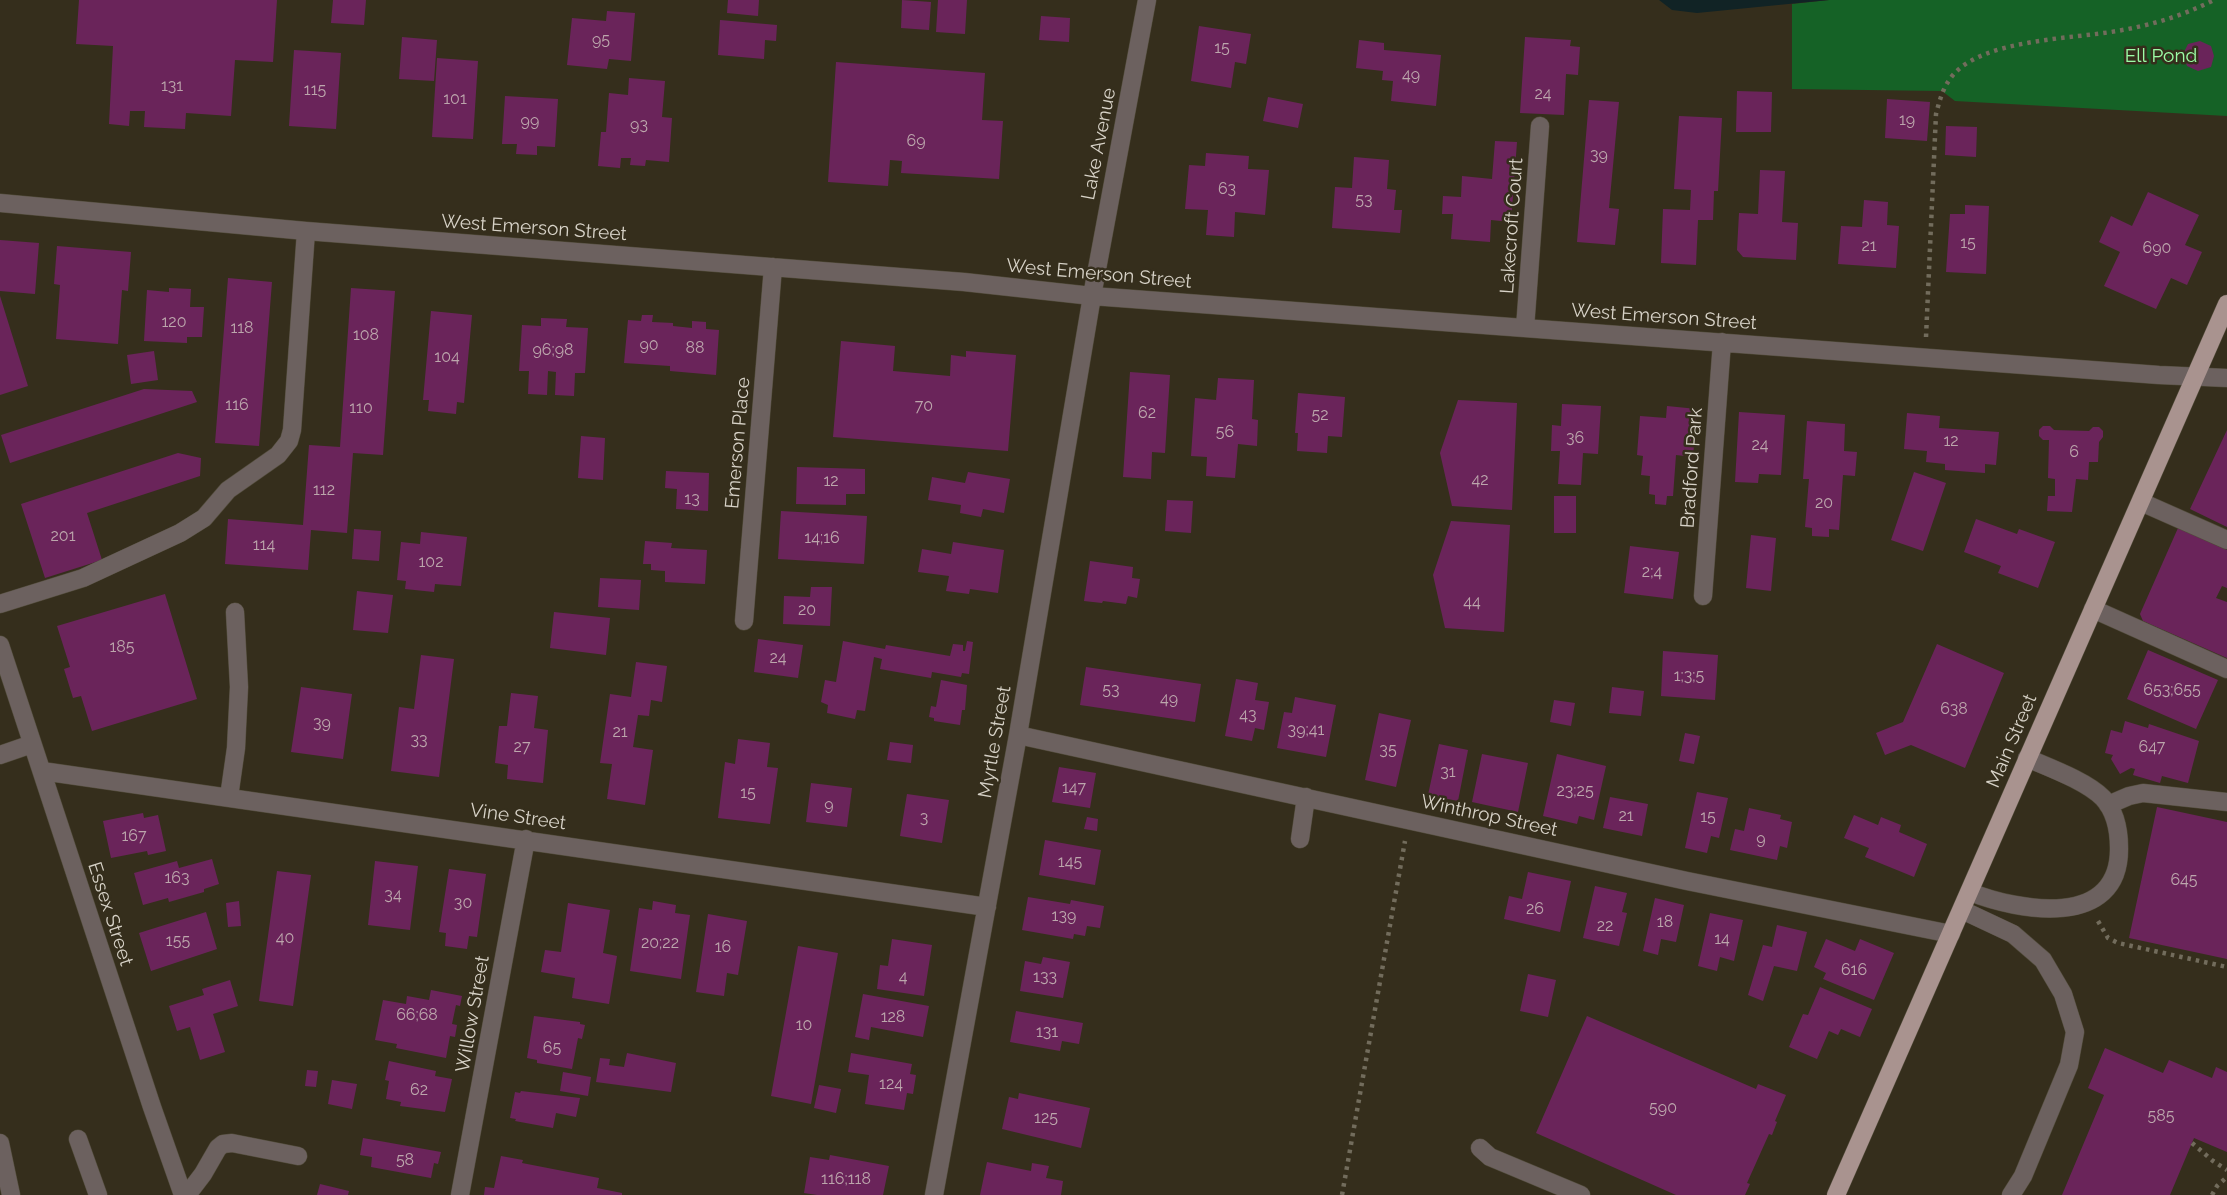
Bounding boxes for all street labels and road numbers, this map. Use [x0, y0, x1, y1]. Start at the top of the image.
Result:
street label: Lake Avenue [1077, 86, 1121, 202]
street label: Lakecroft Court [1496, 157, 1528, 295]
street label: West Emerson Street [440, 210, 628, 246]
street label: West Emerson Street [1005, 255, 1193, 293]
street label: West Emerson Street [1570, 299, 1758, 335]
street label: Emerson Place [721, 376, 755, 510]
street label: Bradford Park [1676, 407, 1708, 529]
street label: Myrtle Street [974, 684, 1016, 800]
street label: Main Street [1982, 691, 2042, 791]
street label: Winthrop Street [1418, 790, 1560, 842]
street label: Vine Street [468, 799, 568, 835]
street label: Essex Street [83, 859, 137, 969]
street label: Willow Street [452, 954, 494, 1074]

